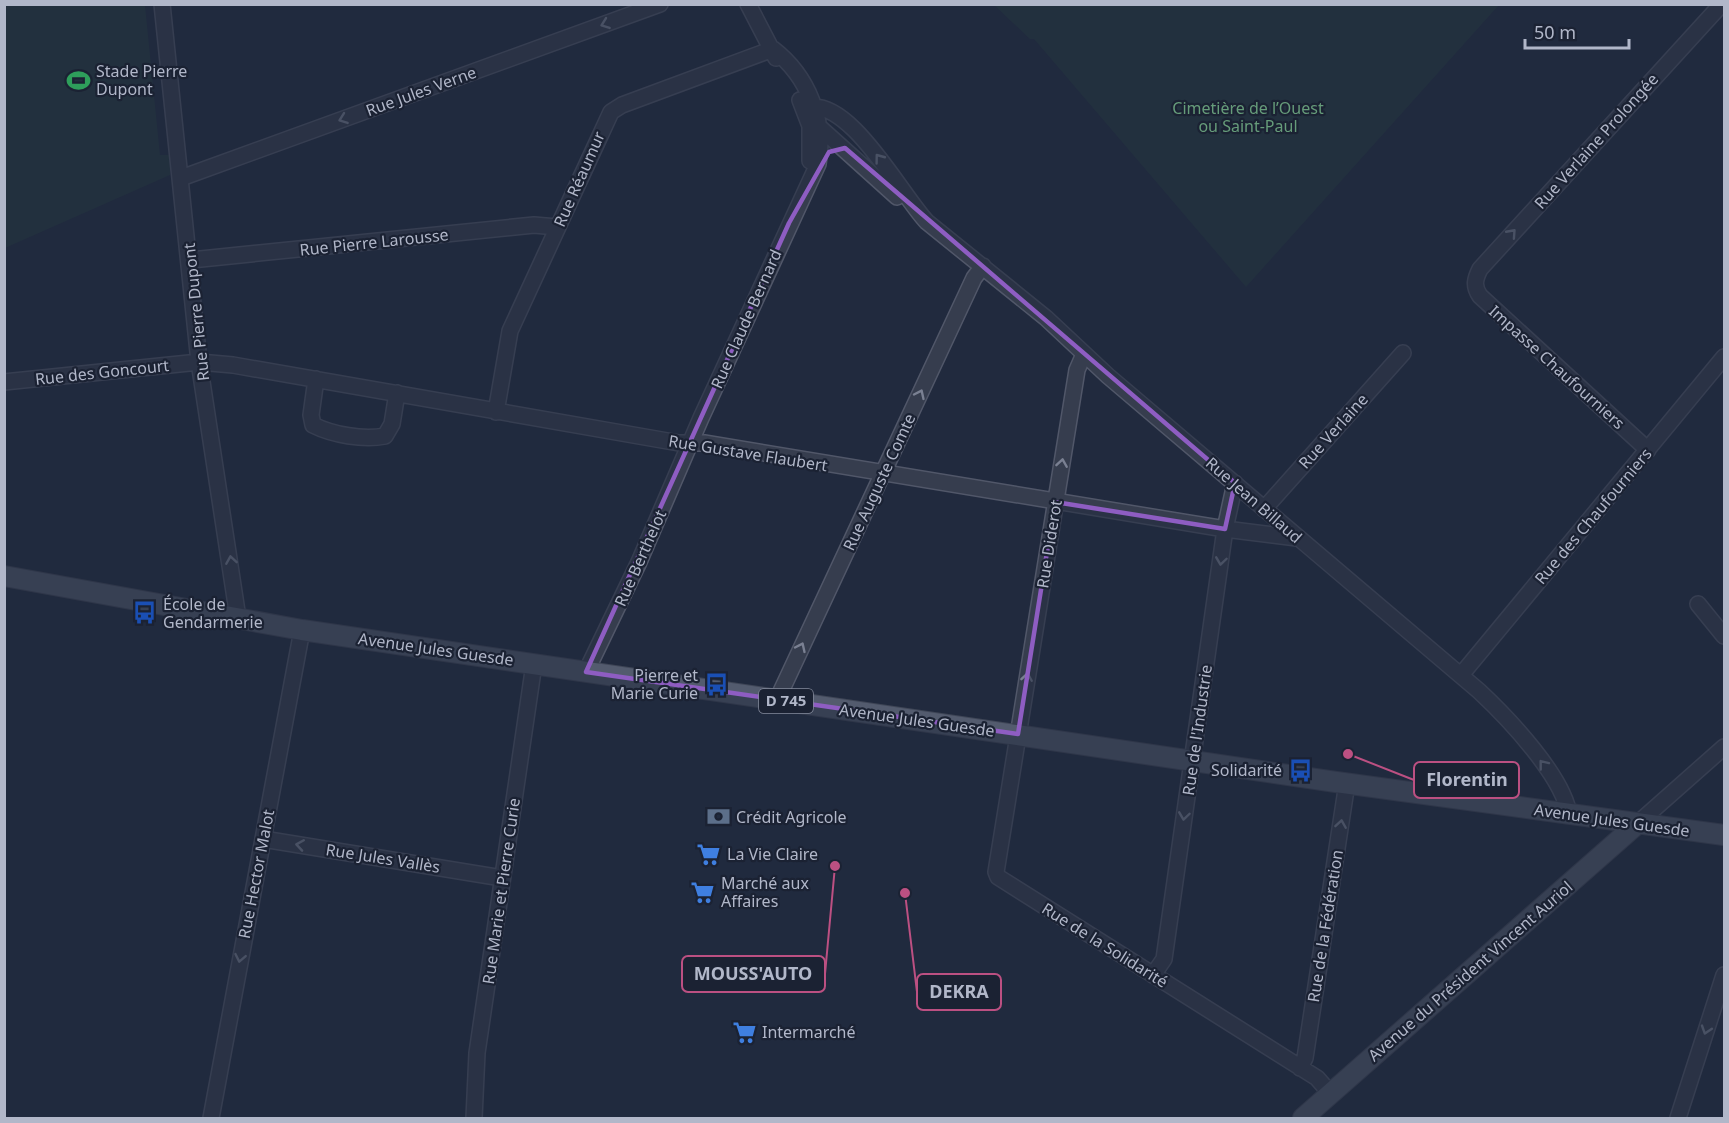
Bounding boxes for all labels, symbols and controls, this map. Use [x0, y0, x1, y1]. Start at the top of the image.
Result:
scale bar [1525, 12, 1628, 50]
one-way arrow [600, 17, 611, 30]
text: 50 m [1534, 20, 1576, 44]
place label: Stade Pierre Dupont [96, 60, 187, 100]
street label: Rue Jules Verne [363, 61, 479, 121]
sports icon: Stade Pierre Dupont [65, 67, 91, 93]
street label: Rue Verlaine Prolongée [1529, 68, 1663, 214]
park label: Cimetière de l’Ouest ou Saint-Paul [1172, 97, 1324, 137]
one-way arrow [338, 112, 348, 125]
street label: Rue Réaumur [548, 127, 610, 230]
one-way arrow [875, 154, 886, 165]
street label: Rue Pierre Larousse [299, 223, 449, 261]
one-way arrow [1505, 230, 1516, 240]
street label: Rue Pierre Dupont [178, 242, 214, 382]
street label: Rue Claude Bernard [705, 246, 787, 392]
street label: Impasse Chaufourniers [1484, 300, 1630, 434]
street label: Rue des Goncourt [34, 354, 170, 390]
one-way arrow [912, 389, 924, 400]
street label: Rue Verlaine [1293, 389, 1373, 473]
street label: Rue Auguste Comte [838, 410, 920, 554]
street label: Rue Gustave Flaubert [667, 430, 829, 476]
street label: Rue des Chaufourniers [1529, 443, 1657, 589]
street label: Rue Jean Billaud [1201, 452, 1307, 548]
one-way arrow [1055, 459, 1067, 468]
street label: Rue Diderot [1031, 498, 1067, 590]
street label: Rue Berthelot [609, 506, 671, 610]
one-way arrow [225, 556, 237, 565]
one-way arrow [1215, 556, 1227, 565]
place label: École de Gendarmerie [163, 593, 263, 633]
bus stop icon: École de Gendarmerie [132, 600, 158, 626]
street label: Avenue Jules Guesde [357, 627, 515, 671]
one-way arrow [794, 642, 806, 653]
street label: Rue de l'Industrie [1177, 663, 1217, 797]
place label: Pierre et Marie Curie [611, 664, 698, 704]
bus stop icon: Pierre et Marie Curie [703, 671, 729, 697]
one-way arrow [1021, 672, 1033, 681]
road number: D 745 [759, 689, 813, 713]
street label: Avenue Jules Guesde [838, 698, 996, 742]
bus stop icon: Solidarité [1287, 757, 1313, 783]
place label: Solidarité [1211, 759, 1282, 781]
one-way arrow [1539, 760, 1550, 771]
callout: Florentin [1414, 762, 1519, 798]
text: Florentin [1426, 767, 1508, 791]
street label: Rue Marie et Pierre Curie [477, 796, 525, 986]
street label: Avenue Jules Guesde [1533, 798, 1691, 842]
bank icon: Crédit Agricole [705, 804, 731, 830]
place label: Crédit Agricole [736, 806, 847, 828]
street label: Rue Hector Malot [233, 807, 279, 940]
one-way arrow [1179, 812, 1191, 821]
one-way arrow [1334, 820, 1346, 829]
street label: Rue Jules Vallès [324, 838, 442, 878]
one-way arrow [295, 839, 305, 852]
supermarket icon: La Vie Claire [696, 841, 722, 867]
place label: La Vie Claire [727, 843, 818, 865]
street label: Rue de la Fédération [1302, 848, 1348, 1004]
place label: Marché aux Affaires [721, 872, 809, 912]
street label: Avenue du Président Vincent Auriol [1363, 876, 1577, 1066]
supermarket icon: Marché aux Affaires [690, 879, 716, 905]
street label: Rue de la Solidarité [1038, 897, 1172, 993]
one-way arrow [235, 954, 247, 963]
callout: MOUSS'AUTO [682, 956, 825, 992]
text: MOUSS'AUTO [694, 961, 812, 985]
callout: DEKRA [917, 974, 1001, 1010]
text: DEKRA [929, 979, 989, 1003]
supermarket icon: Intermarché [731, 1019, 757, 1045]
place label: Intermarché [762, 1021, 856, 1043]
one-way arrow [1701, 1024, 1714, 1035]

